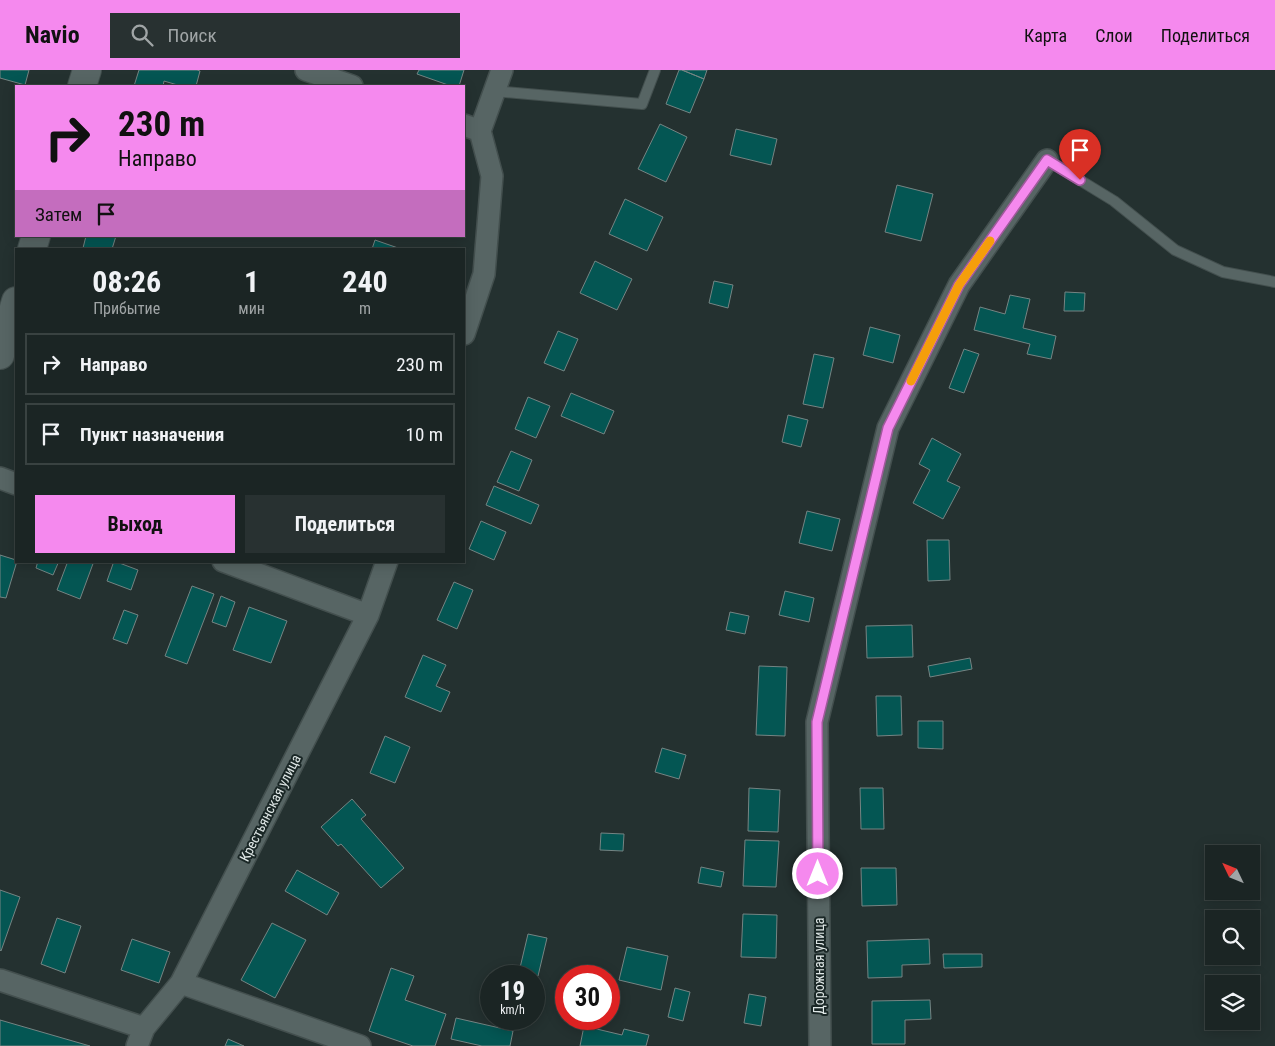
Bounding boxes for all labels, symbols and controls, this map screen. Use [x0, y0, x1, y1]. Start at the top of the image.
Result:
search box [110, 13, 460, 58]
text: Navio [25, 21, 80, 49]
icon: search [128, 21, 156, 49]
text: Поиск [168, 24, 217, 47]
text: Карта [1024, 25, 1067, 46]
text: Слои [1095, 25, 1133, 46]
text: Поделиться [1161, 25, 1250, 46]
text: 230 m [118, 104, 205, 145]
icon: right [35, 105, 100, 170]
pin [1059, 129, 1101, 180]
icon: arrive [1066, 136, 1094, 164]
text: Направо [118, 146, 197, 171]
icon: arrive [92, 200, 120, 228]
text: Затем [35, 203, 82, 226]
text: 08:26 [92, 264, 161, 299]
text: 1 [244, 264, 259, 299]
text: 240 [342, 264, 388, 299]
text: Прибытие [93, 299, 160, 318]
text: мин [238, 299, 265, 318]
text: m [359, 299, 371, 318]
icon: right [37, 350, 65, 378]
text: Направо [80, 353, 147, 376]
text: 230 m [396, 353, 443, 376]
icon: arrive [37, 420, 65, 448]
text: Пункт назначения [80, 423, 224, 446]
text: 10 m [406, 423, 443, 446]
button: Выход [35, 495, 235, 553]
button: Поделиться [245, 495, 445, 553]
street label: Крестьянская улица [236, 752, 304, 864]
north arrow [1205, 845, 1260, 900]
map controls [1205, 845, 1260, 1030]
position arrow [791, 847, 843, 899]
button: search [1205, 910, 1260, 965]
street label: Дорожная улица [811, 917, 827, 1015]
speed limit sign: 30 [555, 965, 620, 1030]
button: layers [1205, 975, 1260, 1030]
text: 19 [500, 977, 525, 1006]
text: km/h [500, 1003, 525, 1017]

